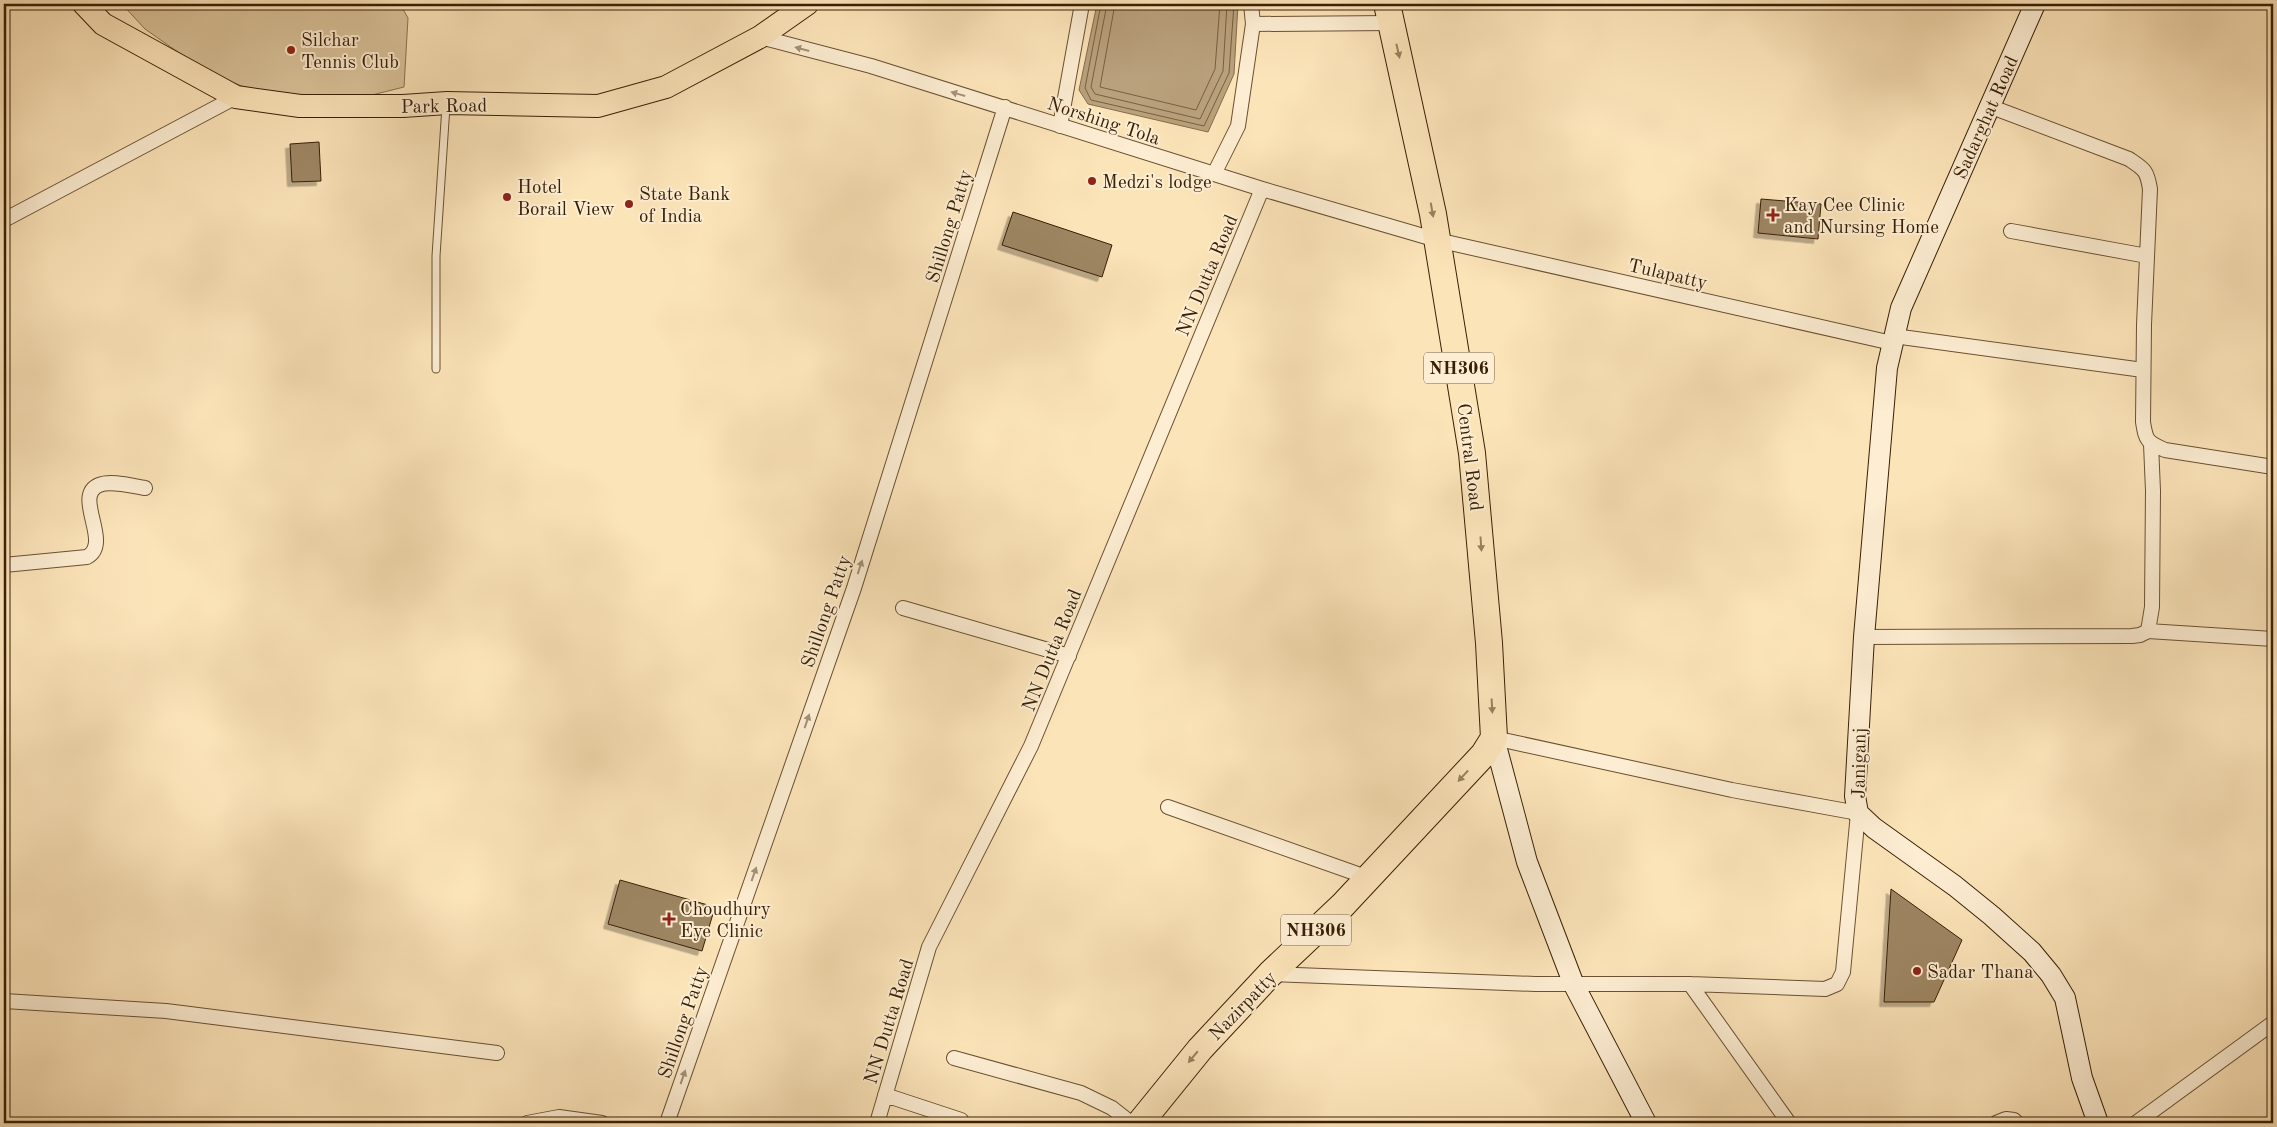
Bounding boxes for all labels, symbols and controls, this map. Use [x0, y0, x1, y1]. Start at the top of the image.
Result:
place label: Silchar Tennis Club [301, 32, 399, 73]
marker: Silchar Tennis Club [285, 44, 297, 56]
one-way arrow [795, 44, 810, 52]
one-way arrow [1394, 44, 1402, 59]
street label: Sadarghat Road [1952, 54, 2023, 182]
one-way arrow [951, 89, 966, 97]
street label: Norshing Tola [1044, 95, 1163, 150]
street label: Park Road [400, 97, 488, 118]
street label: Shillong Patty [924, 168, 977, 286]
place label: Medzi's lodge [1102, 174, 1212, 193]
marker: Medzi's lodge [1086, 175, 1098, 187]
place label: Hotel Borail View [517, 179, 615, 220]
place label: State Bank of India [639, 186, 730, 227]
marker: Hotel Borail View [501, 191, 513, 203]
place label: Kay Cee Clinic and Nursing Home [1784, 197, 1939, 238]
marker: State Bank of India [623, 198, 635, 210]
one-way arrow [1429, 202, 1437, 218]
marker: Kay Cee Clinic and Nursing Home [1766, 208, 1780, 222]
street label: NN Dutta Road [1174, 212, 1242, 339]
street label: Tulapatty [1626, 257, 1709, 294]
road number: NH306 [1424, 352, 1494, 383]
street label: Central Road [1452, 402, 1485, 512]
one-way arrow [1477, 536, 1485, 552]
street label: Shillong Patty [799, 553, 855, 671]
one-way arrow [857, 560, 865, 575]
street label: NN Dutta Road [1020, 587, 1086, 715]
one-way arrow [1488, 698, 1496, 714]
one-way arrow [803, 713, 811, 728]
street label: Janiganj [1850, 727, 1871, 799]
one-way arrow [1457, 770, 1469, 782]
one-way arrow [751, 867, 758, 882]
place label: Choudhury Eye Clinic [680, 901, 771, 942]
marker: Choudhury Eye Clinic [662, 912, 676, 926]
road number: NH306 [1281, 914, 1351, 946]
street label: NN Dutta Road [862, 957, 918, 1087]
street label: Shillong Patty [656, 964, 712, 1082]
place label: Sadar Thana [1927, 964, 2034, 983]
marker: Sadar Thana [1911, 965, 1923, 977]
street label: Nazirpatty [1206, 969, 1281, 1045]
one-way arrow [1188, 1050, 1199, 1063]
one-way arrow [679, 1069, 687, 1084]

